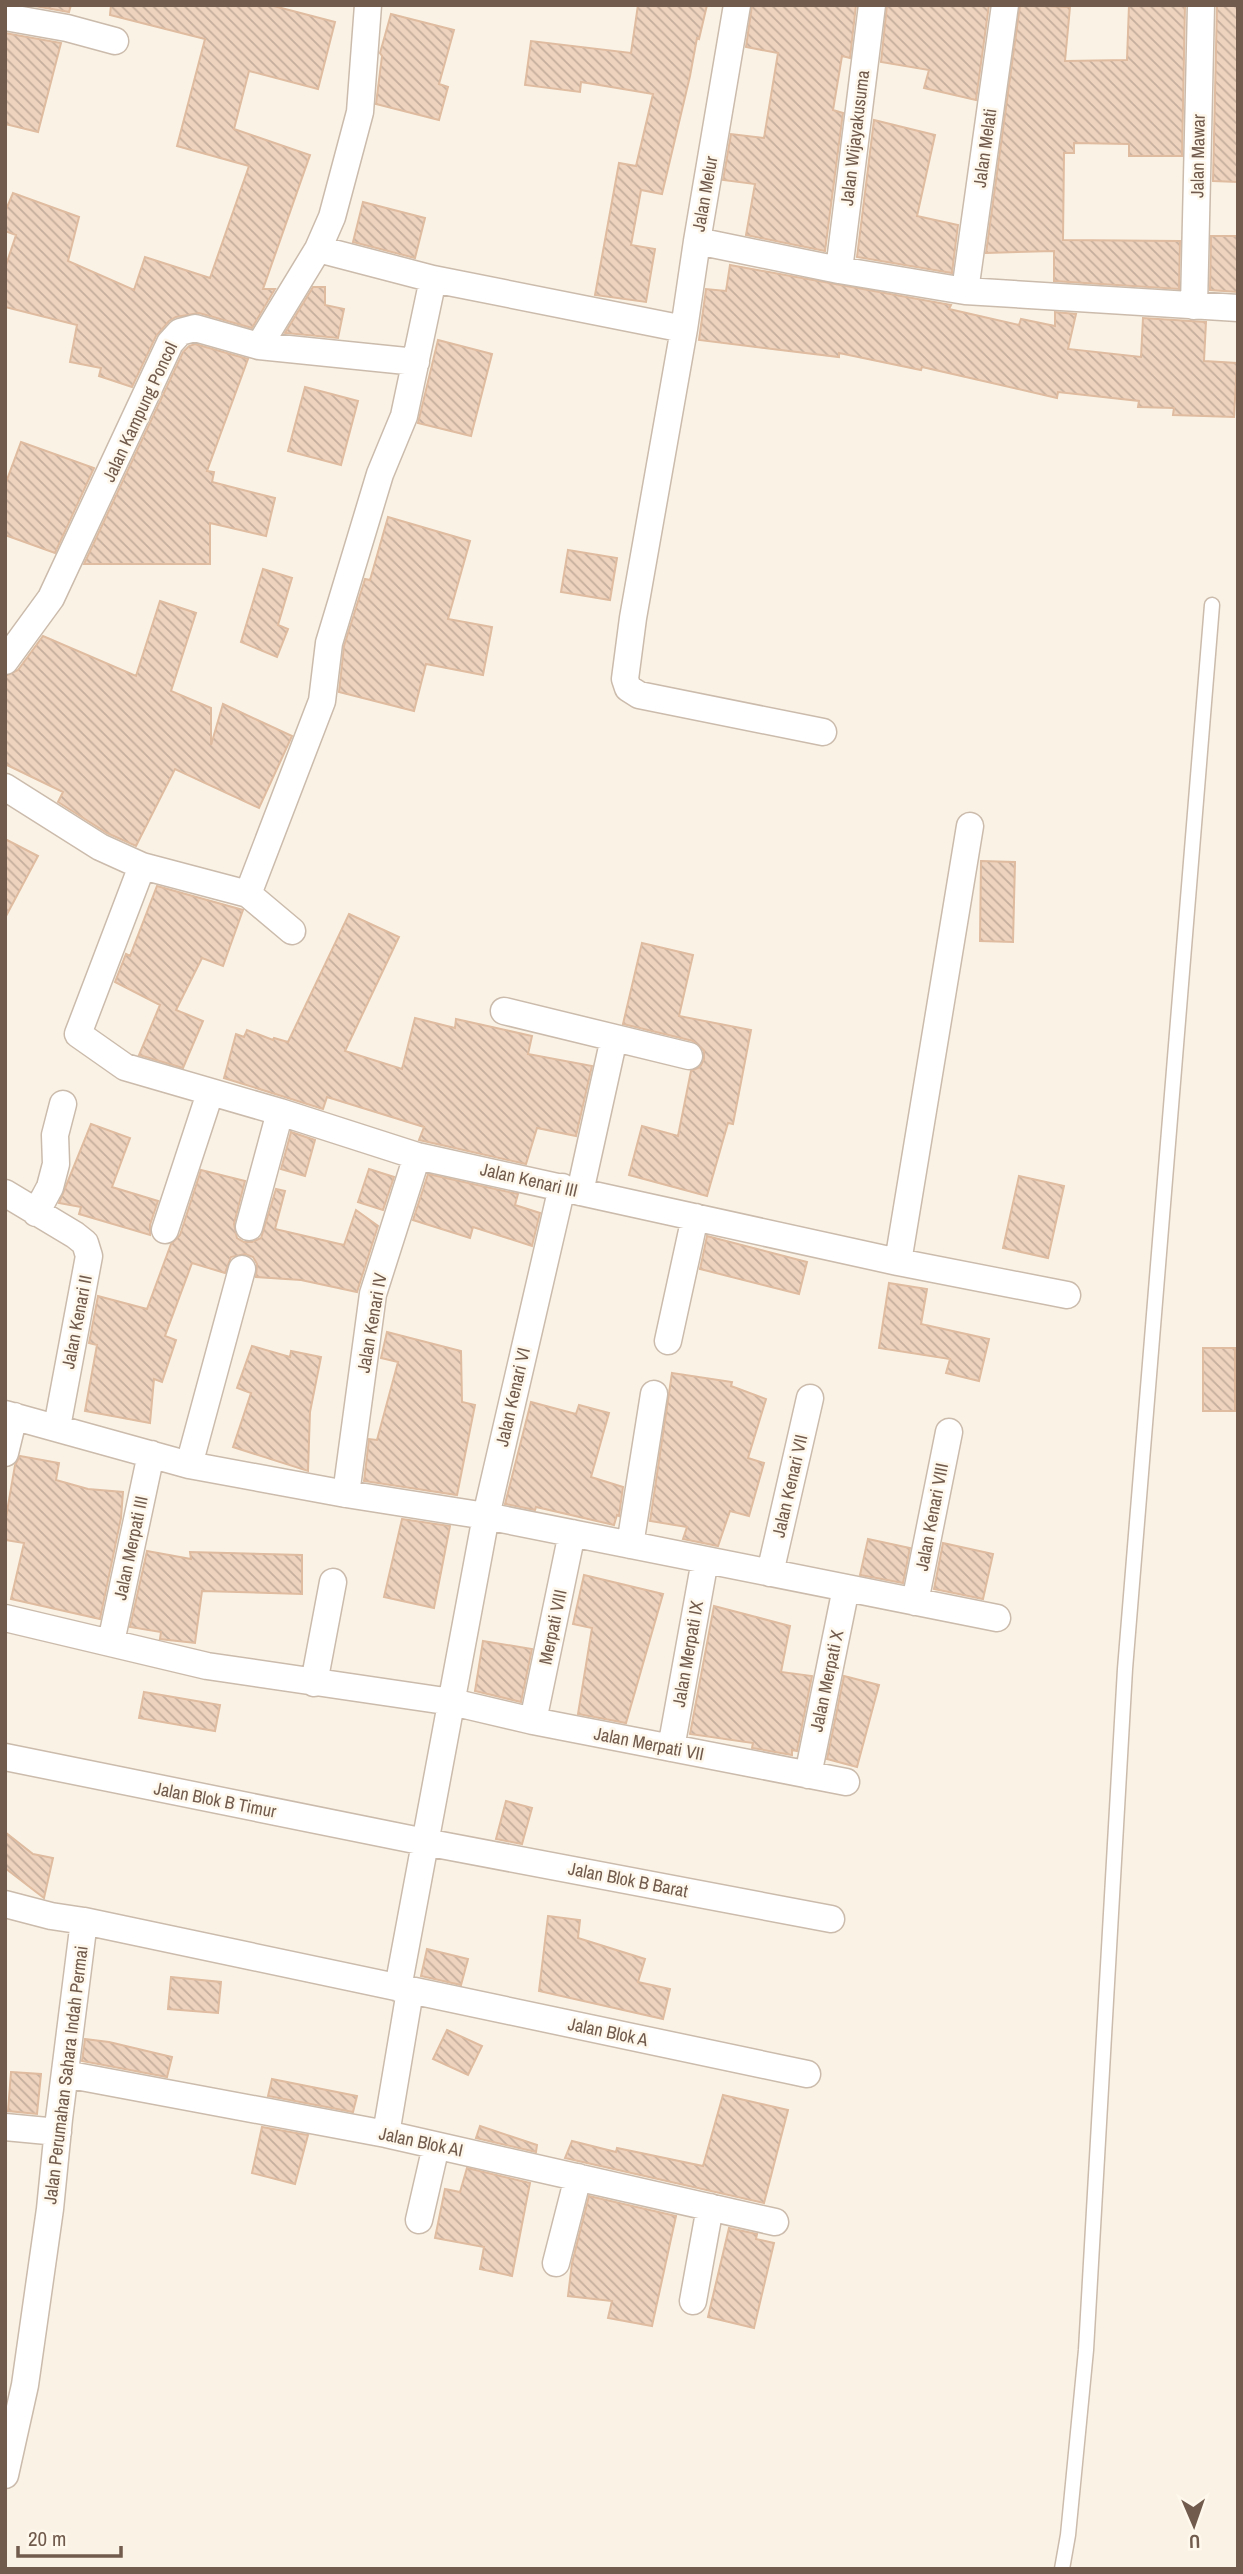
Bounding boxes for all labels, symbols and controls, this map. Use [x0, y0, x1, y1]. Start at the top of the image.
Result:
street label: Jalan Wijayakusuma [834, 69, 875, 207]
street label: Jalan Melati [967, 107, 1002, 189]
street label: Jalan Mawar [1184, 114, 1211, 198]
street label: Jalan Melur [686, 154, 723, 234]
street label: Jalan Kampung Poncol [96, 338, 183, 486]
street label: Jalan Kenari III [478, 1156, 580, 1203]
street label: Jalan Kenari IV [350, 1271, 393, 1375]
street label: Jalan Kenari II [55, 1273, 98, 1371]
street label: Jalan Kenari VI [489, 1345, 536, 1449]
street label: Jalan Kenari VII [766, 1432, 814, 1540]
street label: Jalan Kenari VIII [909, 1461, 954, 1573]
street label: Jalan Merpati III [107, 1494, 154, 1602]
street label: Merpati VIII [532, 1587, 573, 1667]
street label: Jalan Merpati IX [666, 1599, 709, 1709]
street label: Jalan Merpati X [804, 1628, 850, 1734]
street label: Jalan Merpati VII [592, 1721, 706, 1766]
street label: Jalan Blok B Timur [152, 1775, 278, 1824]
street label: Jalan Blok B Barat [566, 1856, 690, 1903]
street label: Jalan Perumahan Sahara Indah Permai [37, 1944, 94, 2206]
street label: Jalan Blok A [566, 2011, 651, 2052]
street label: Jalan Blok AI [377, 2120, 465, 2163]
north arrow [1159, 2490, 1229, 2560]
scale bar [18, 2514, 121, 2558]
text: 20 m [28, 2524, 66, 2553]
text: U [1189, 2529, 1201, 2555]

